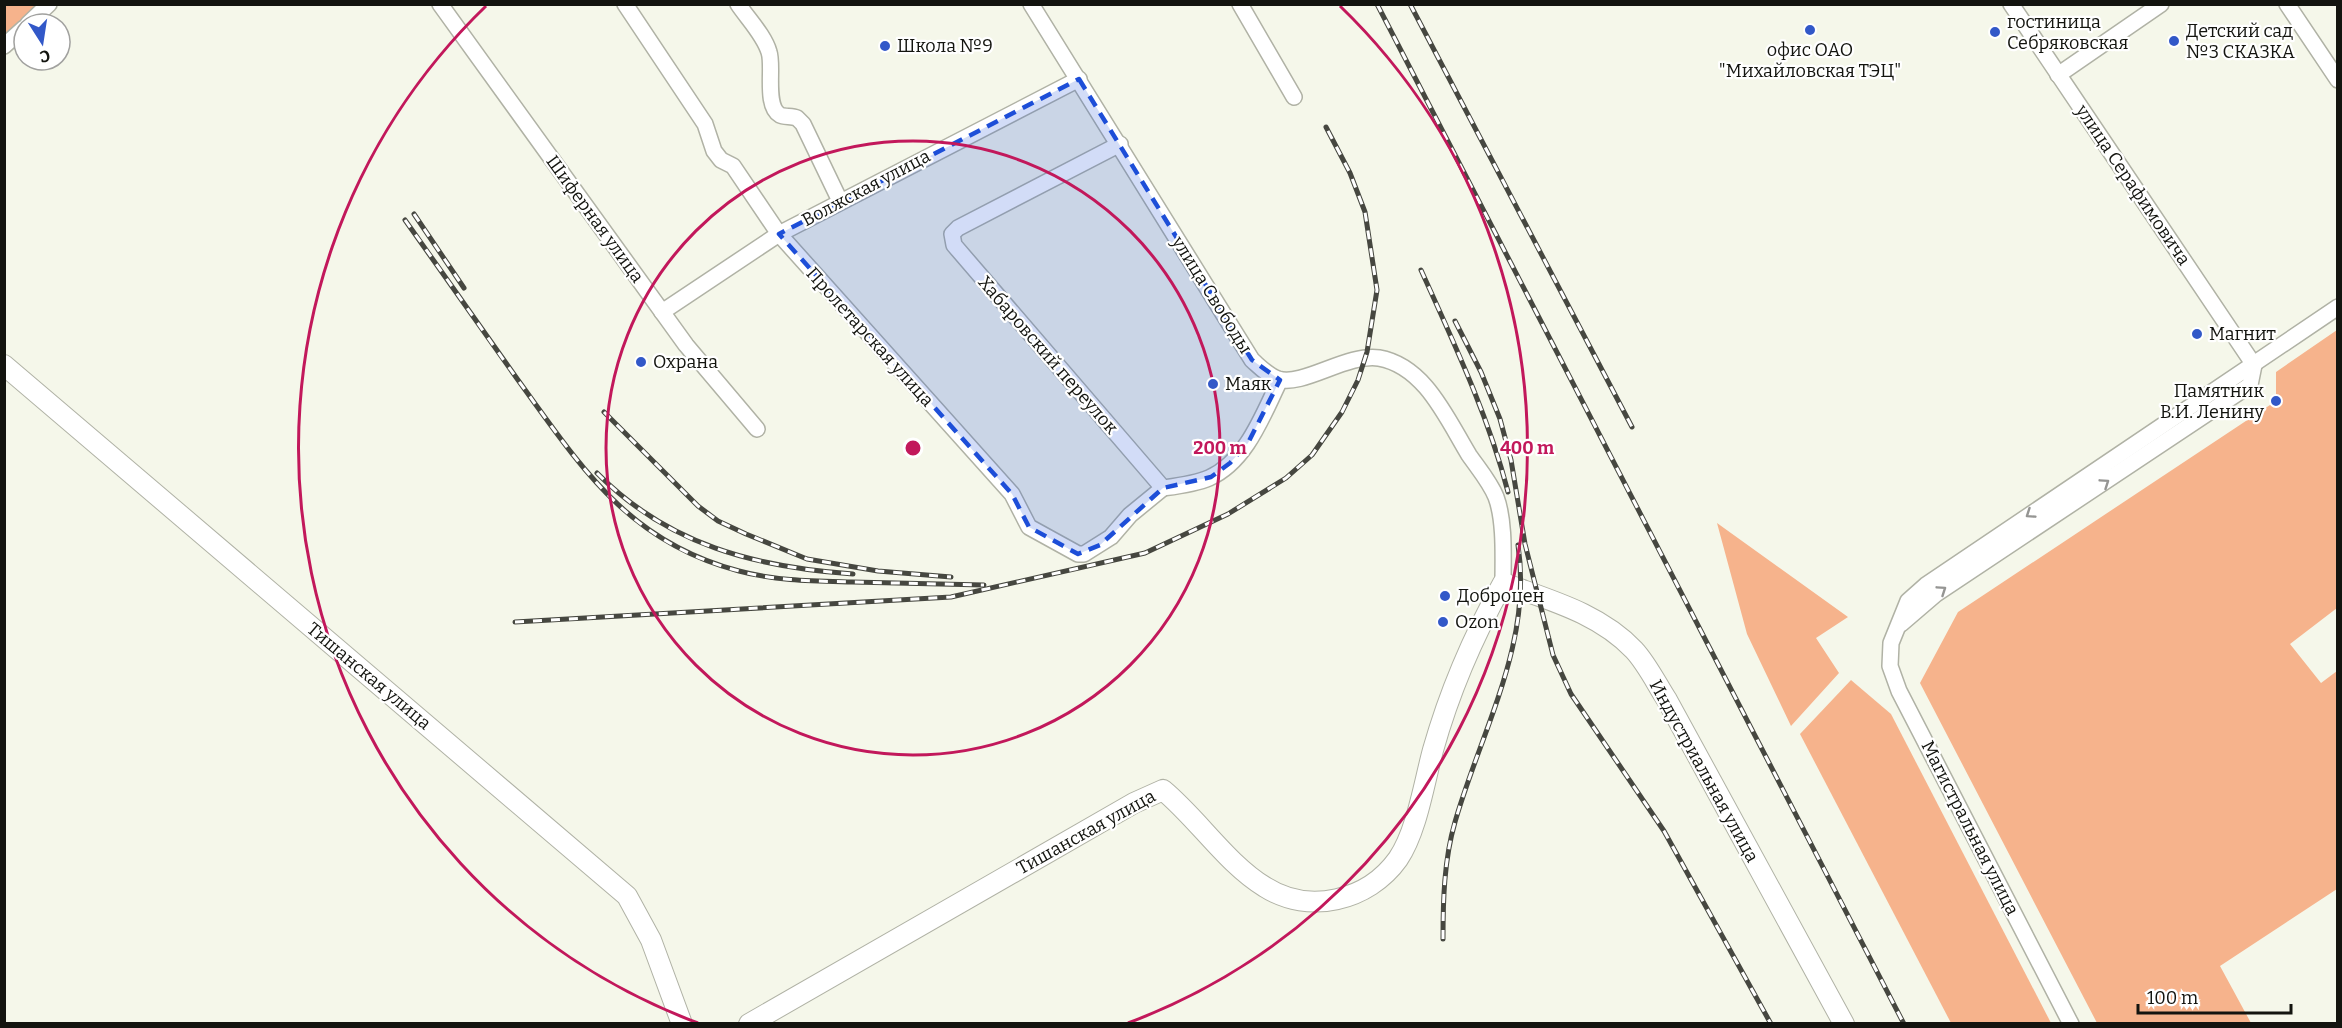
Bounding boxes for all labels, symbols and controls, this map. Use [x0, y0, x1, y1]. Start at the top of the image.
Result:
place label: гостиница Себряковская [2007, 11, 2128, 54]
north arrow [12, 12, 72, 72]
place label: Детский сад №3 СКАЗКА [2186, 20, 2295, 63]
marker: офис ОАО "Михайловская ТЭЦ" [1803, 23, 1817, 37]
marker: гостиница Себряковская [1988, 25, 2002, 39]
marker: Детский сад №3 СКАЗКА [2167, 34, 2181, 48]
place label: Школа №9 [897, 35, 993, 57]
marker: Школа №9 [878, 39, 892, 53]
place label: офис ОАО "Михайловская ТЭЦ" [1719, 39, 1901, 82]
text: С [38, 46, 52, 67]
street label: улица Серафимовича [2070, 100, 2195, 270]
street label: Волжская улица [798, 145, 934, 231]
street label: Шиферная улица [541, 151, 649, 287]
street label: улица Свободы [1167, 231, 1257, 358]
street label: Пролетарская улица [802, 263, 939, 411]
street label: Хабаровский переулок [973, 271, 1123, 439]
place label: Магнит [2209, 323, 2276, 345]
marker: Магнит [2190, 327, 2204, 341]
place label: Охрана [653, 351, 718, 373]
marker: Охрана [634, 355, 648, 369]
place label: Mаяк [1225, 373, 1272, 395]
marker: Mаяк [1206, 377, 1220, 391]
place label: Памятник В.И. Ленину [2160, 380, 2264, 423]
marker: Памятник В.И. Ленину [2269, 394, 2283, 408]
text: 200 m [1193, 437, 1247, 459]
text: 400 m [1500, 437, 1554, 459]
centre of rings [903, 438, 923, 458]
one-way arrow [2098, 479, 2109, 490]
one-way arrow [2026, 507, 2037, 518]
place label: Доброцен [1457, 585, 1545, 607]
one-way arrow [1935, 586, 1946, 597]
marker: Доброцен [1438, 589, 1452, 603]
place label: Ozon [1455, 611, 1499, 633]
marker: Ozon [1436, 615, 1450, 629]
street label: Тишанская улица [302, 618, 436, 734]
street label: Индустриальная улица [1645, 676, 1763, 866]
street label: Магистральная улица [1916, 737, 2024, 919]
street label: Тишанская улица [1013, 785, 1159, 879]
scale bar [2138, 977, 2291, 1015]
text: 100 m [2147, 987, 2198, 1009]

